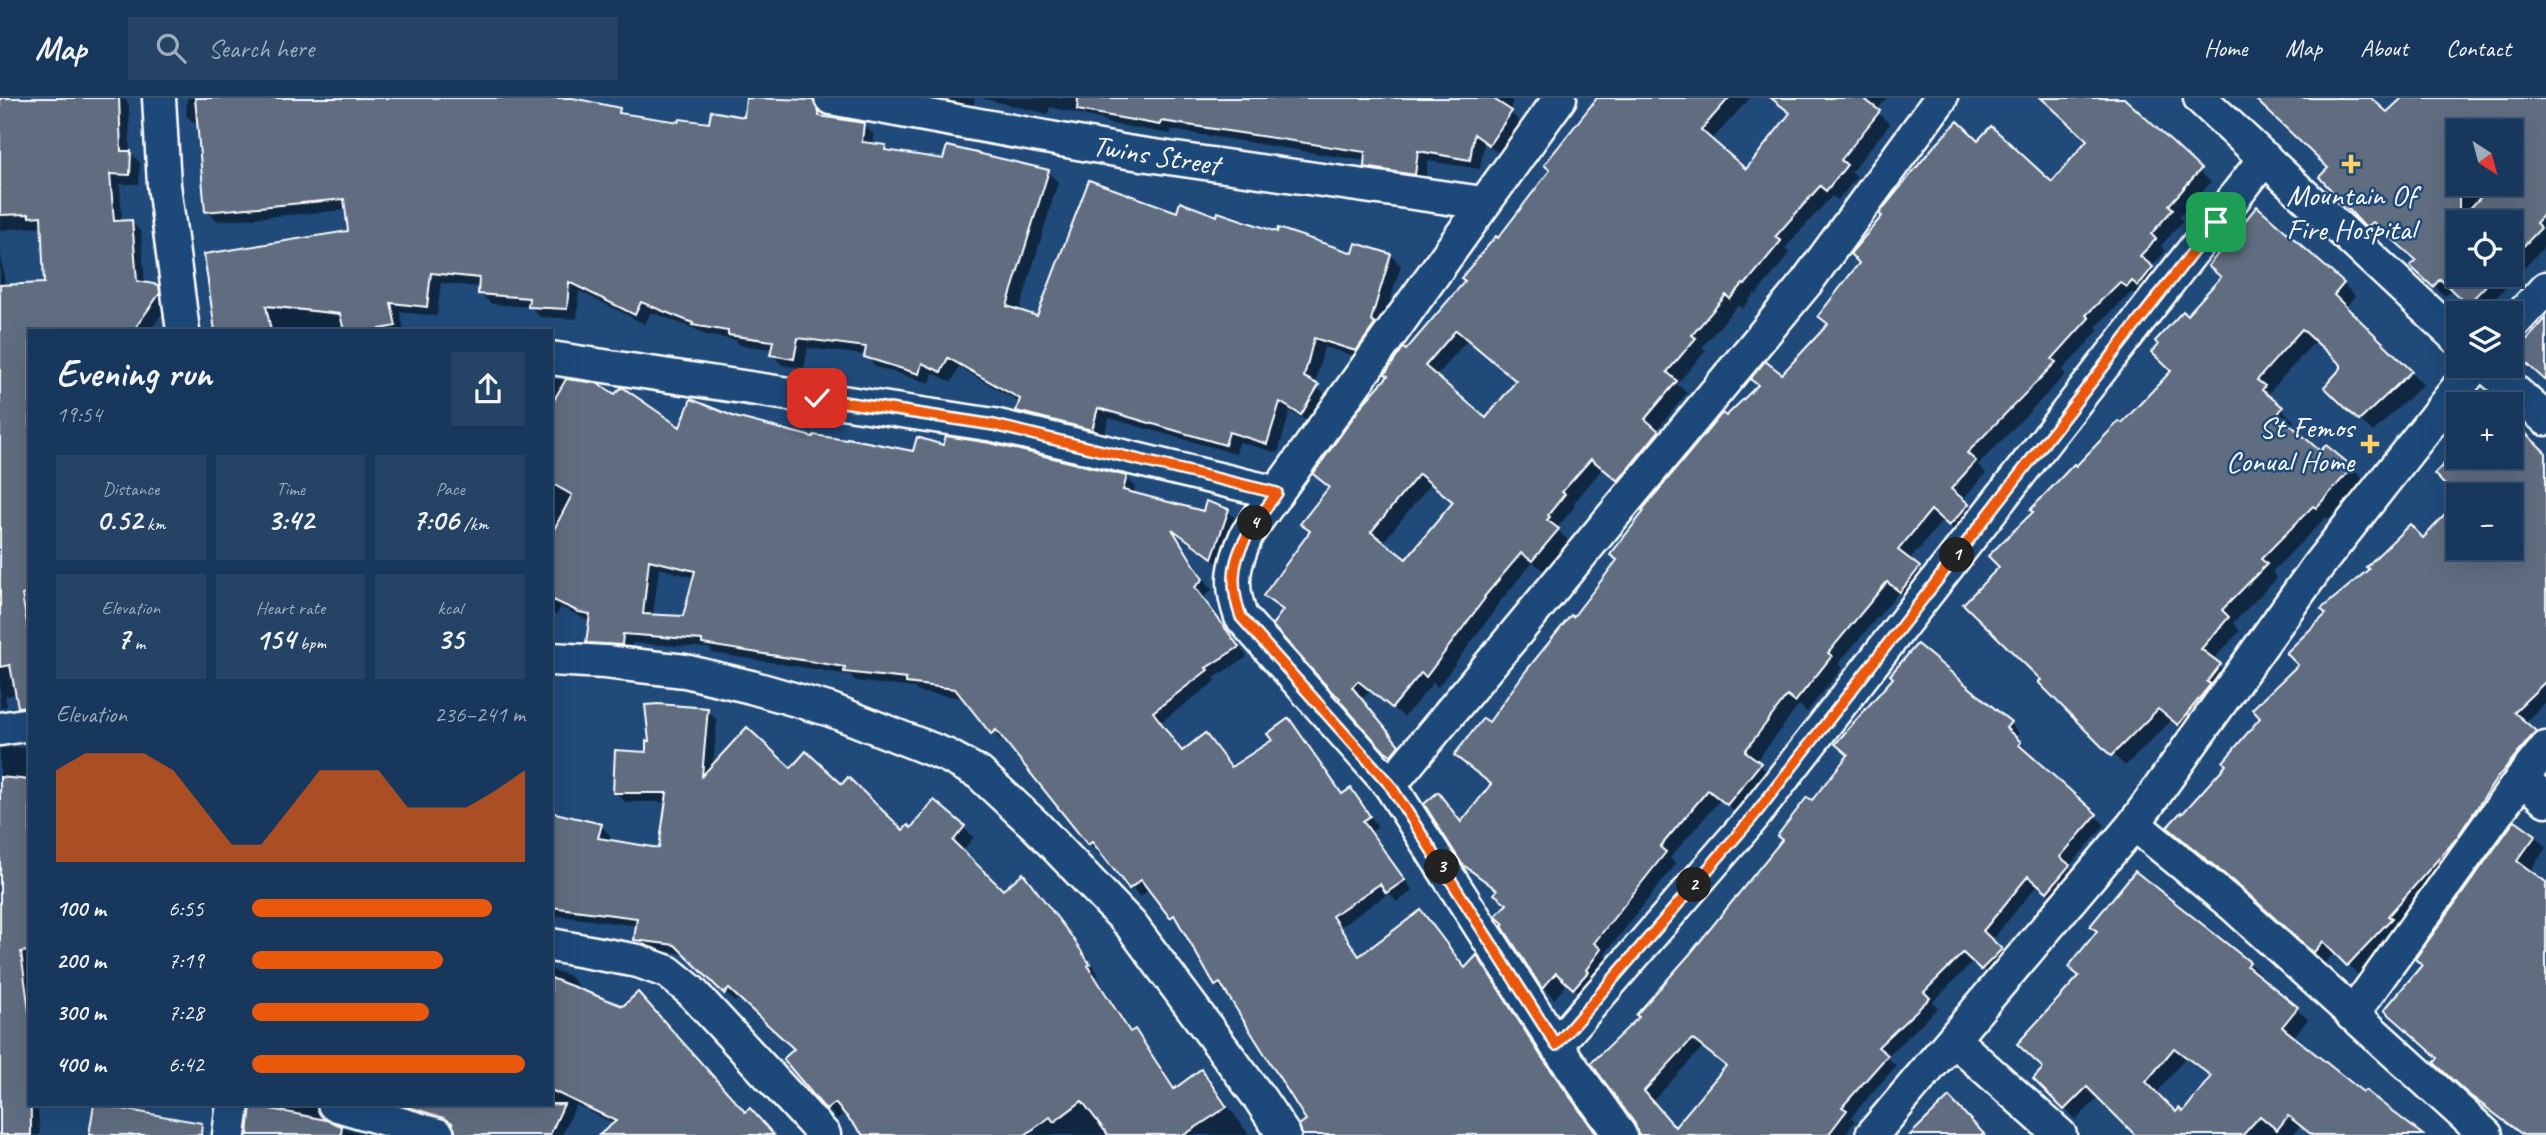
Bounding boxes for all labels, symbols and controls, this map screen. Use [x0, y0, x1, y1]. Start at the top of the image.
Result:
search box [128, 17, 618, 80]
text: Map [35, 27, 86, 69]
icon: search [152, 29, 190, 67]
text: Search here [208, 32, 314, 65]
text: Home [2204, 33, 2247, 63]
text: Map [2285, 33, 2322, 63]
text: About [2360, 33, 2408, 63]
text: Contact [2446, 33, 2511, 63]
north arrow [2446, 119, 2524, 196]
map controls [2446, 119, 2523, 560]
street label: Twins Street [1090, 126, 1226, 184]
marker: Mountain Of Fire Hospital [2341, 154, 2361, 174]
place label: Mountain Of Fire Hospital [2286, 176, 2422, 248]
pin [2186, 192, 2246, 252]
icon: arrive [2197, 203, 2235, 241]
button: locate [2446, 210, 2523, 287]
button: layers [2446, 301, 2523, 378]
text: Evening run [56, 350, 212, 397]
button: share [451, 352, 525, 426]
pin [787, 368, 847, 428]
icon: check [798, 379, 836, 417]
button: + [2446, 392, 2523, 469]
text: 19:54 [56, 400, 102, 429]
place label: St Femos Conual Home [2226, 408, 2357, 480]
marker: St Femos Conual Home [2360, 434, 2380, 454]
text: Distance [102, 477, 159, 501]
text: Time [276, 477, 305, 501]
text: Pace [436, 477, 465, 501]
button: − [2446, 483, 2523, 560]
text: 0.52 [96, 501, 142, 539]
text: 3:42 [267, 501, 314, 539]
text: 7:06 [412, 501, 459, 539]
pin: 4 [1238, 506, 1272, 540]
text: 4 [1250, 510, 1259, 534]
text: km [142, 512, 165, 536]
text: /km [459, 512, 488, 536]
pin: 1 [1940, 538, 1974, 573]
text: 1 [1952, 542, 1961, 566]
text: Elevation [102, 596, 160, 620]
text: Heart rate [256, 596, 325, 620]
text: kcal [438, 596, 463, 620]
text: 7 [117, 620, 130, 658]
text: 154 [255, 620, 295, 658]
text: 35 [437, 620, 463, 658]
text: m [130, 631, 145, 655]
text: bpm [295, 631, 326, 655]
text: Elevation [56, 700, 127, 729]
text: 236–241 m [434, 700, 525, 729]
pin: 3 [1424, 850, 1460, 884]
text: 3 [1437, 854, 1446, 878]
pin: 2 [1676, 868, 1712, 902]
text: 2 [1689, 872, 1698, 896]
text: 100 m [56, 894, 106, 923]
text: 6:55 [168, 894, 204, 923]
text: 200 m [56, 946, 106, 975]
text: 7:19 [168, 946, 204, 975]
text: 300 m [56, 998, 106, 1027]
text: 7:28 [168, 998, 204, 1027]
text: 400 m [56, 1050, 106, 1079]
text: 6:42 [168, 1050, 204, 1079]

